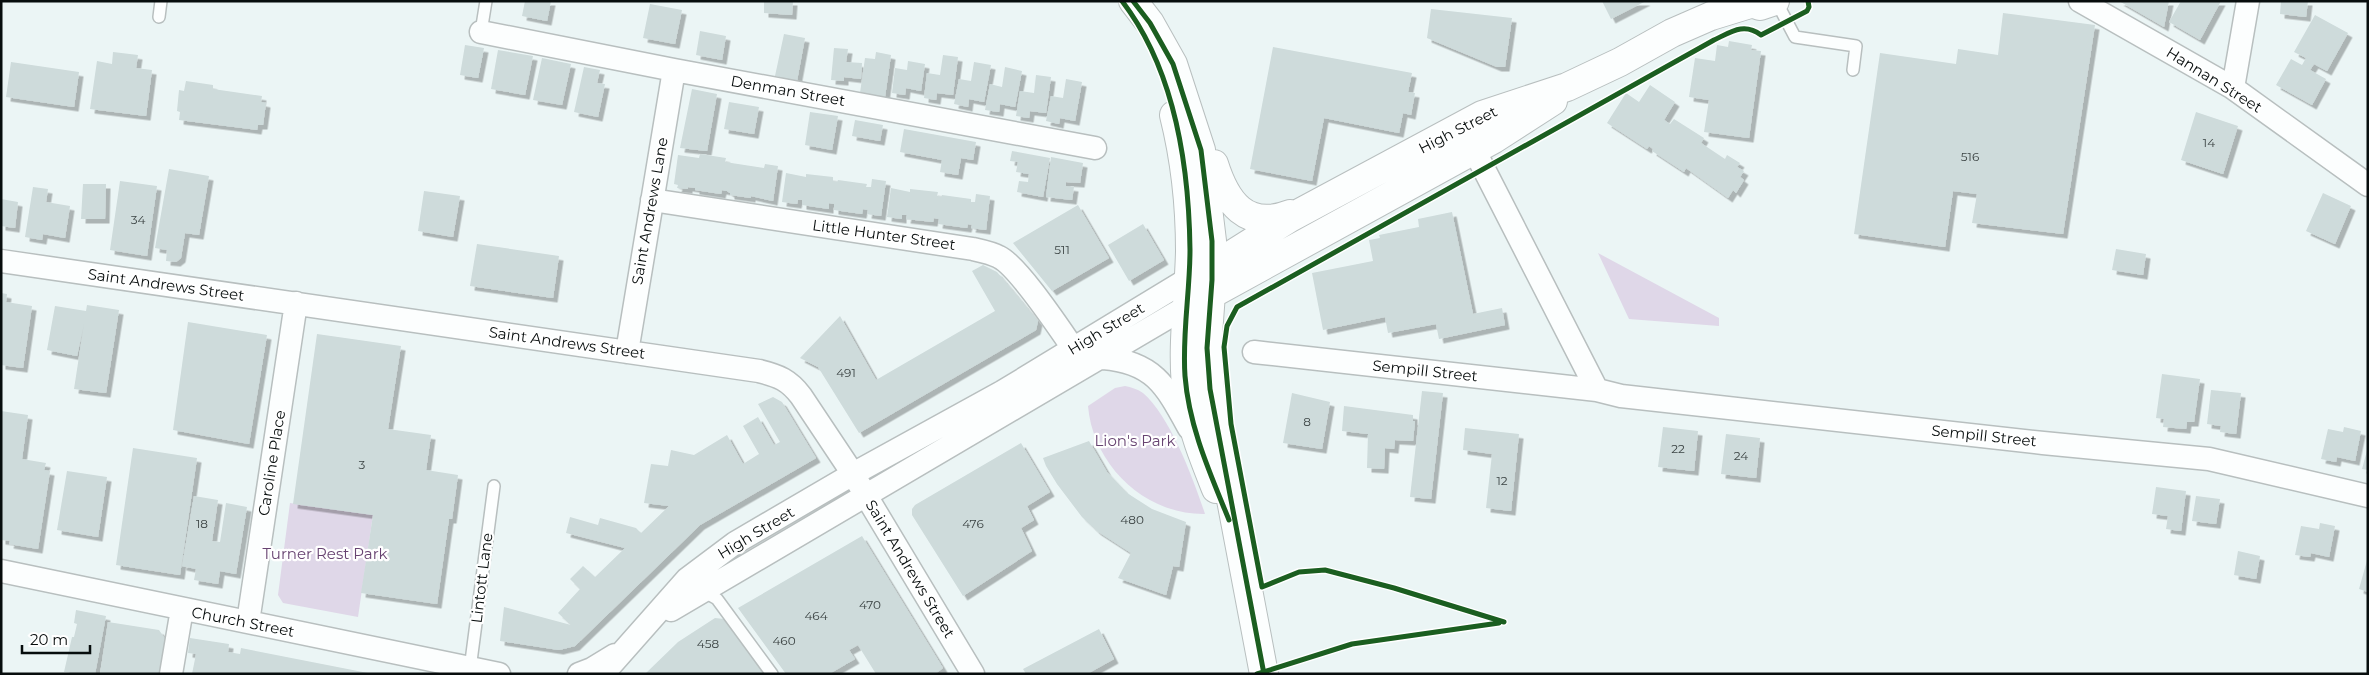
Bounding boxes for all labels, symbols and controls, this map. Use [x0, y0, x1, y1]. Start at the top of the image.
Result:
street label: Hannan Street [2163, 42, 2266, 117]
street label: Denman Street [729, 71, 847, 110]
street label: High Street [1415, 102, 1500, 158]
house number: 14 [2203, 135, 2215, 150]
street label: Saint Andrews Lane [627, 136, 672, 286]
house number: 516 [1961, 149, 1979, 164]
house number: 34 [131, 212, 145, 227]
street label: Little Hunter Street [811, 215, 957, 254]
house number: 511 [1054, 242, 1070, 257]
street label: Saint Andrews Street [87, 264, 246, 305]
street label: High Street [1064, 298, 1147, 359]
street label: Saint Andrews Street [488, 322, 647, 363]
street label: Sempill Street [1371, 356, 1479, 385]
house number: 491 [836, 365, 856, 380]
street label: Caroline Place [254, 409, 289, 517]
house number: 8 [1303, 414, 1311, 429]
street label: Sempill Street [1930, 421, 2038, 450]
park label: Lion's Park [1095, 431, 1176, 450]
house number: 22 [1671, 441, 1685, 456]
house number: 24 [1734, 448, 1748, 463]
house number: 3 [359, 457, 366, 472]
house number: 12 [1496, 473, 1508, 488]
street label: Saint Andrews Street [862, 496, 959, 641]
street label: High Street [714, 502, 797, 563]
house number: 480 [1120, 512, 1144, 527]
house number: 18 [196, 516, 208, 531]
house number: 476 [962, 516, 984, 531]
street label: Lintott Lane [467, 532, 496, 624]
park label: Turner Rest Park [262, 544, 388, 563]
house number: 470 [859, 597, 881, 612]
street label: Church Street [190, 602, 296, 641]
house number: 464 [804, 608, 828, 623]
scale bar [22, 622, 90, 654]
text: 20 m [30, 630, 68, 649]
house number: 460 [772, 633, 796, 648]
house number: 458 [697, 636, 720, 651]

